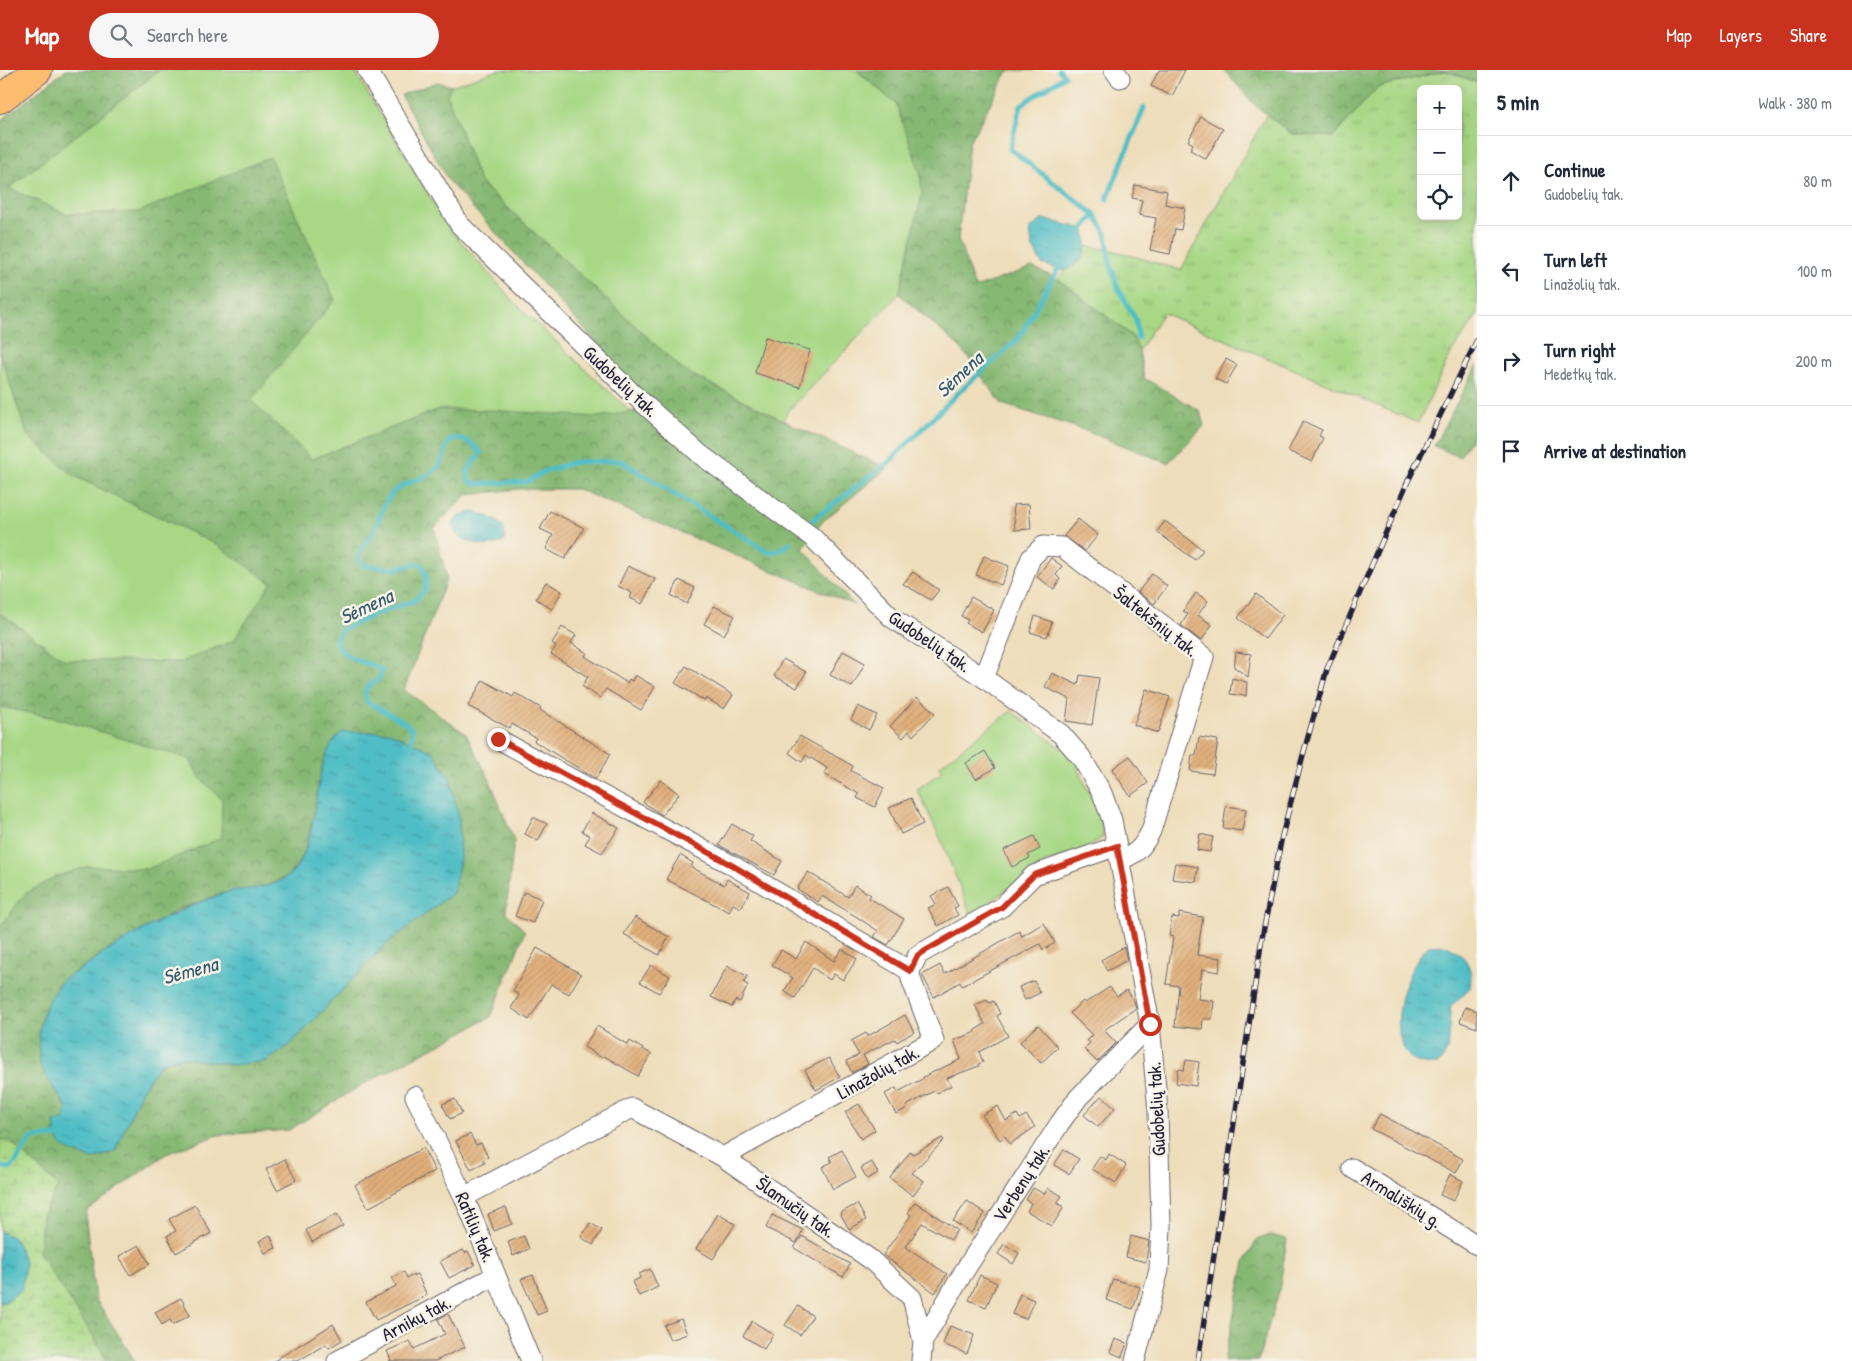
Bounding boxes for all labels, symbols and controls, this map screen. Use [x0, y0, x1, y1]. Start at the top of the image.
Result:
search box [89, 13, 439, 58]
text: Map [25, 19, 59, 51]
icon: search [107, 21, 135, 49]
text: Search here [147, 22, 228, 48]
text: Map [1666, 23, 1692, 48]
text: Layers [1720, 23, 1762, 48]
text: Share [1790, 23, 1827, 48]
map controls [1417, 85, 1462, 220]
button: + [1417, 85, 1462, 130]
text: 5 min [1497, 88, 1539, 117]
text: Walk · 380 m [1759, 92, 1832, 114]
button: − [1417, 130, 1462, 175]
text: Continue [1544, 157, 1605, 183]
icon: ahead [1497, 167, 1525, 195]
text: 80 m [1803, 170, 1832, 192]
button: locate [1417, 175, 1462, 220]
text: Gudobelių tak. [1544, 183, 1624, 205]
text: Turn left [1544, 247, 1607, 273]
icon: left [1497, 257, 1525, 285]
text: 100 m [1797, 260, 1832, 282]
text: Linažolių tak. [1544, 273, 1620, 295]
text: Turn right [1544, 337, 1615, 363]
street label: Gudobelių tak. [578, 339, 664, 423]
water label: Sėmena [929, 344, 990, 403]
icon: right [1497, 347, 1525, 375]
text: 200 m [1796, 350, 1832, 372]
text: Medetkų tak. [1544, 363, 1617, 385]
icon: arrive [1497, 437, 1525, 465]
text: Arrive at destination [1544, 438, 1686, 464]
street label: Šaltekšnių tak. [1108, 580, 1204, 662]
water label: Sėmena [335, 581, 399, 630]
street label: Gudobelių tak. [884, 604, 976, 678]
route end [487, 728, 510, 751]
water label: Sėmena [160, 949, 222, 990]
route start [1139, 1013, 1162, 1036]
street label: Linažolių tak. [832, 1039, 924, 1105]
street label: Gudobelių tak. [1141, 1061, 1171, 1157]
street label: Verbenų tak. [986, 1139, 1056, 1227]
street label: Armališkių g. [1357, 1164, 1447, 1234]
street label: Šlamučių tak. [751, 1170, 841, 1244]
street label: Ratilių tak. [450, 1188, 502, 1266]
street label: Arnikų tak. [377, 1289, 455, 1347]

